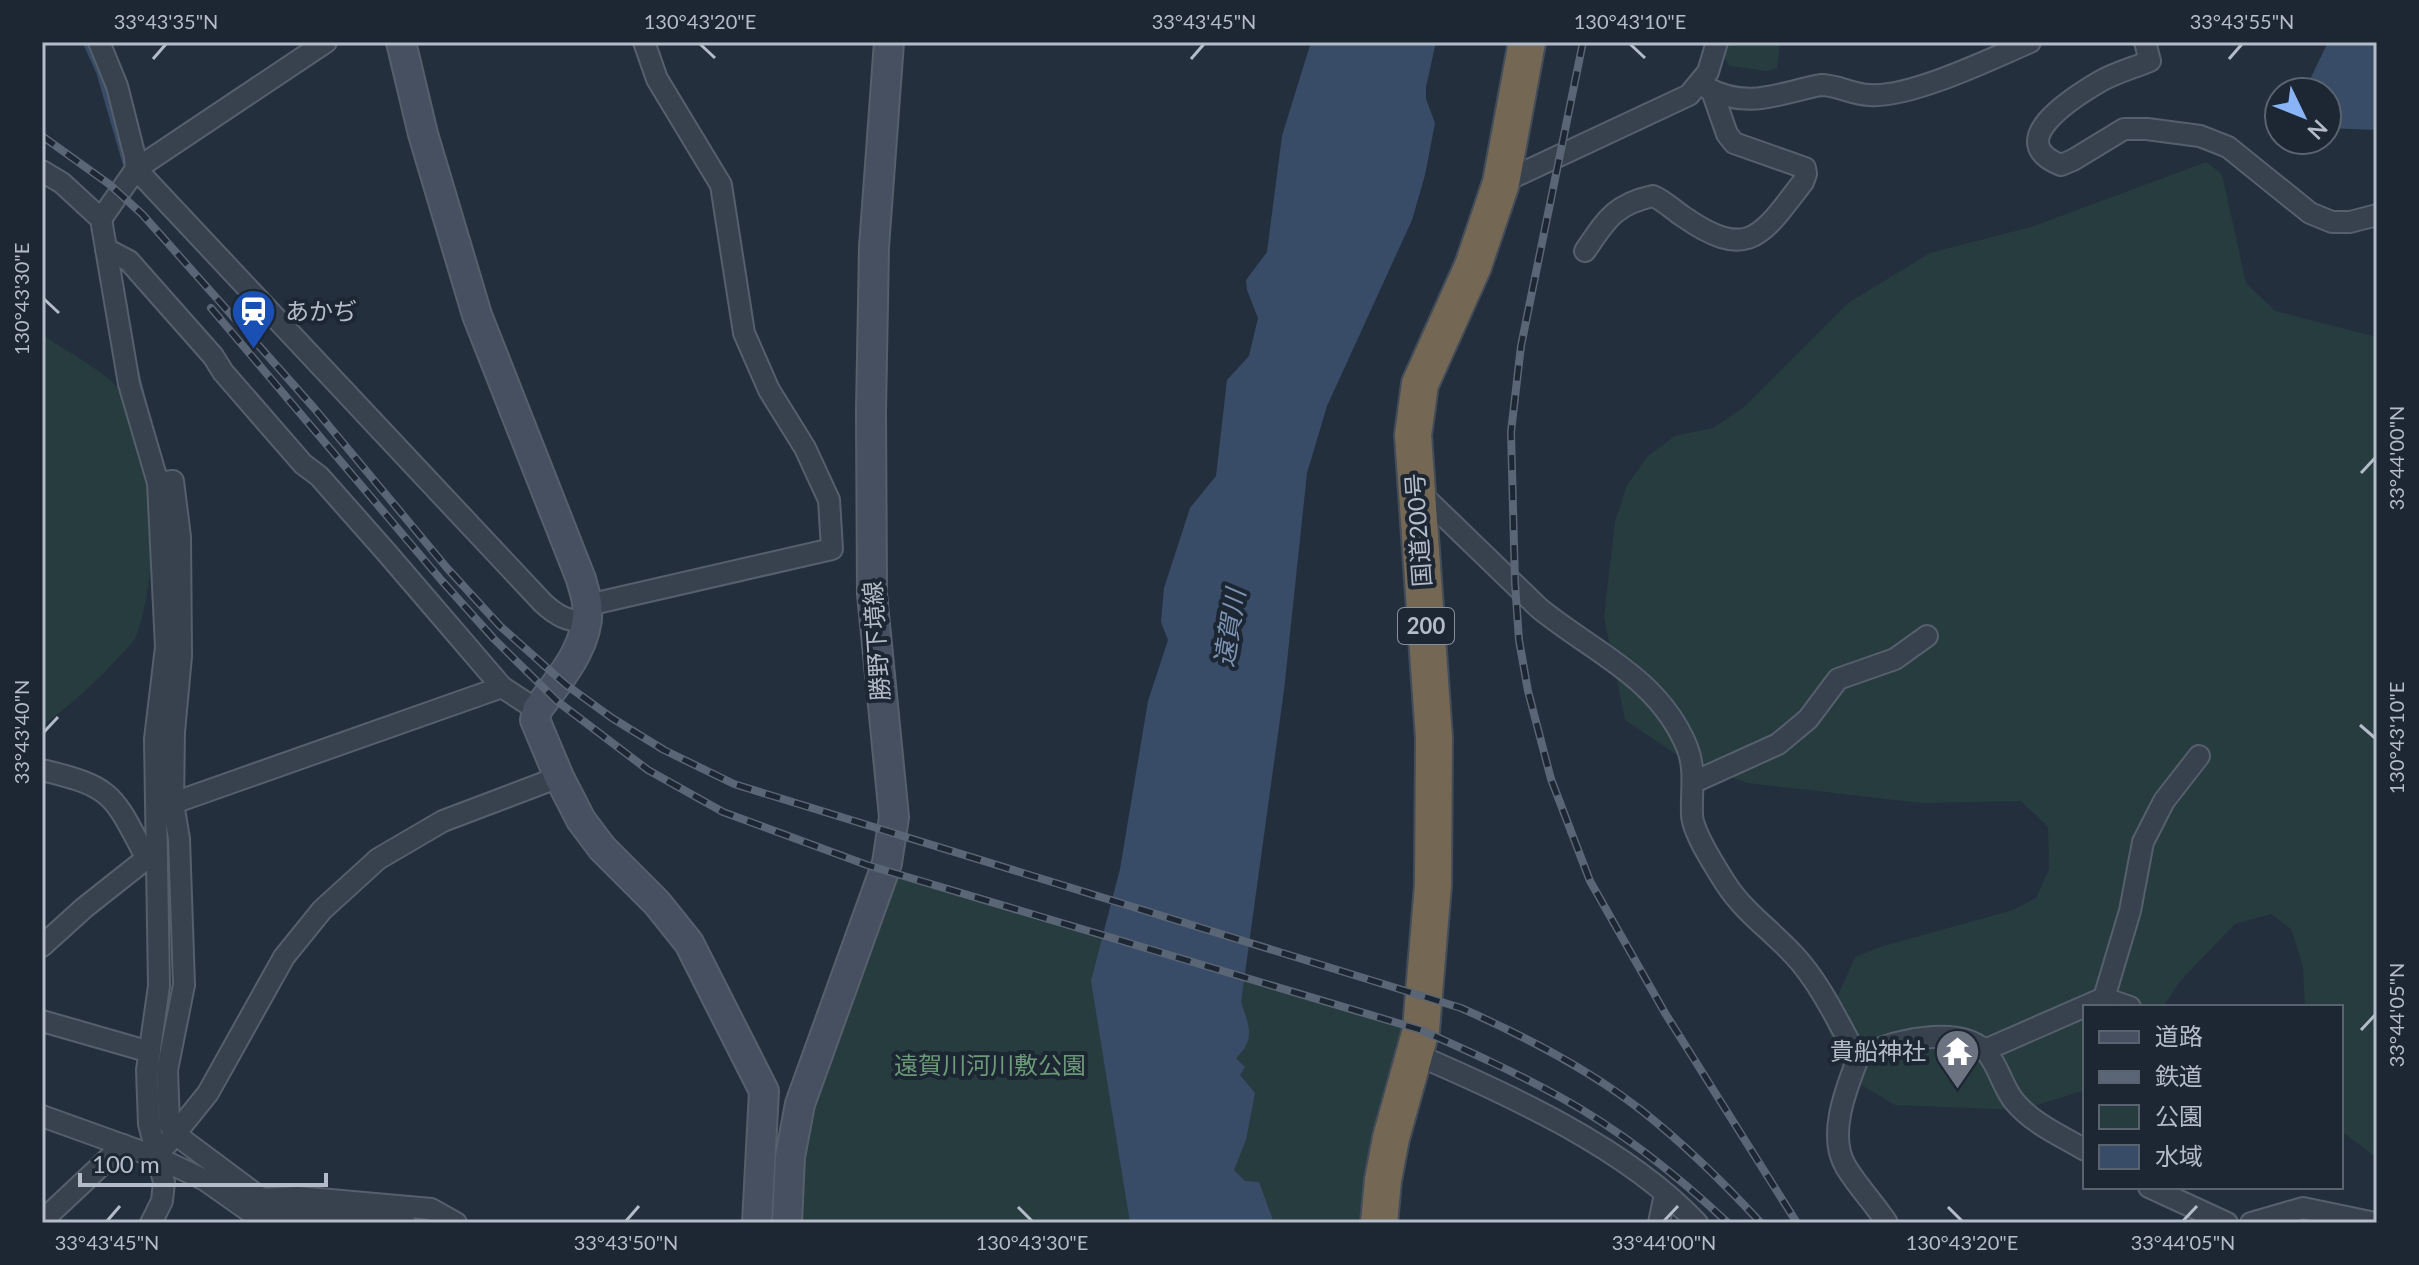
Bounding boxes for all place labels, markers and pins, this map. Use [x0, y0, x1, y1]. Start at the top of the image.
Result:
station icon: あかぢ [230, 288, 278, 351]
place label: あかぢ [285, 296, 357, 325]
temple icon: 貴船神社 [1933, 1028, 1981, 1091]
place label: 貴船神社 [1830, 1036, 1926, 1065]

